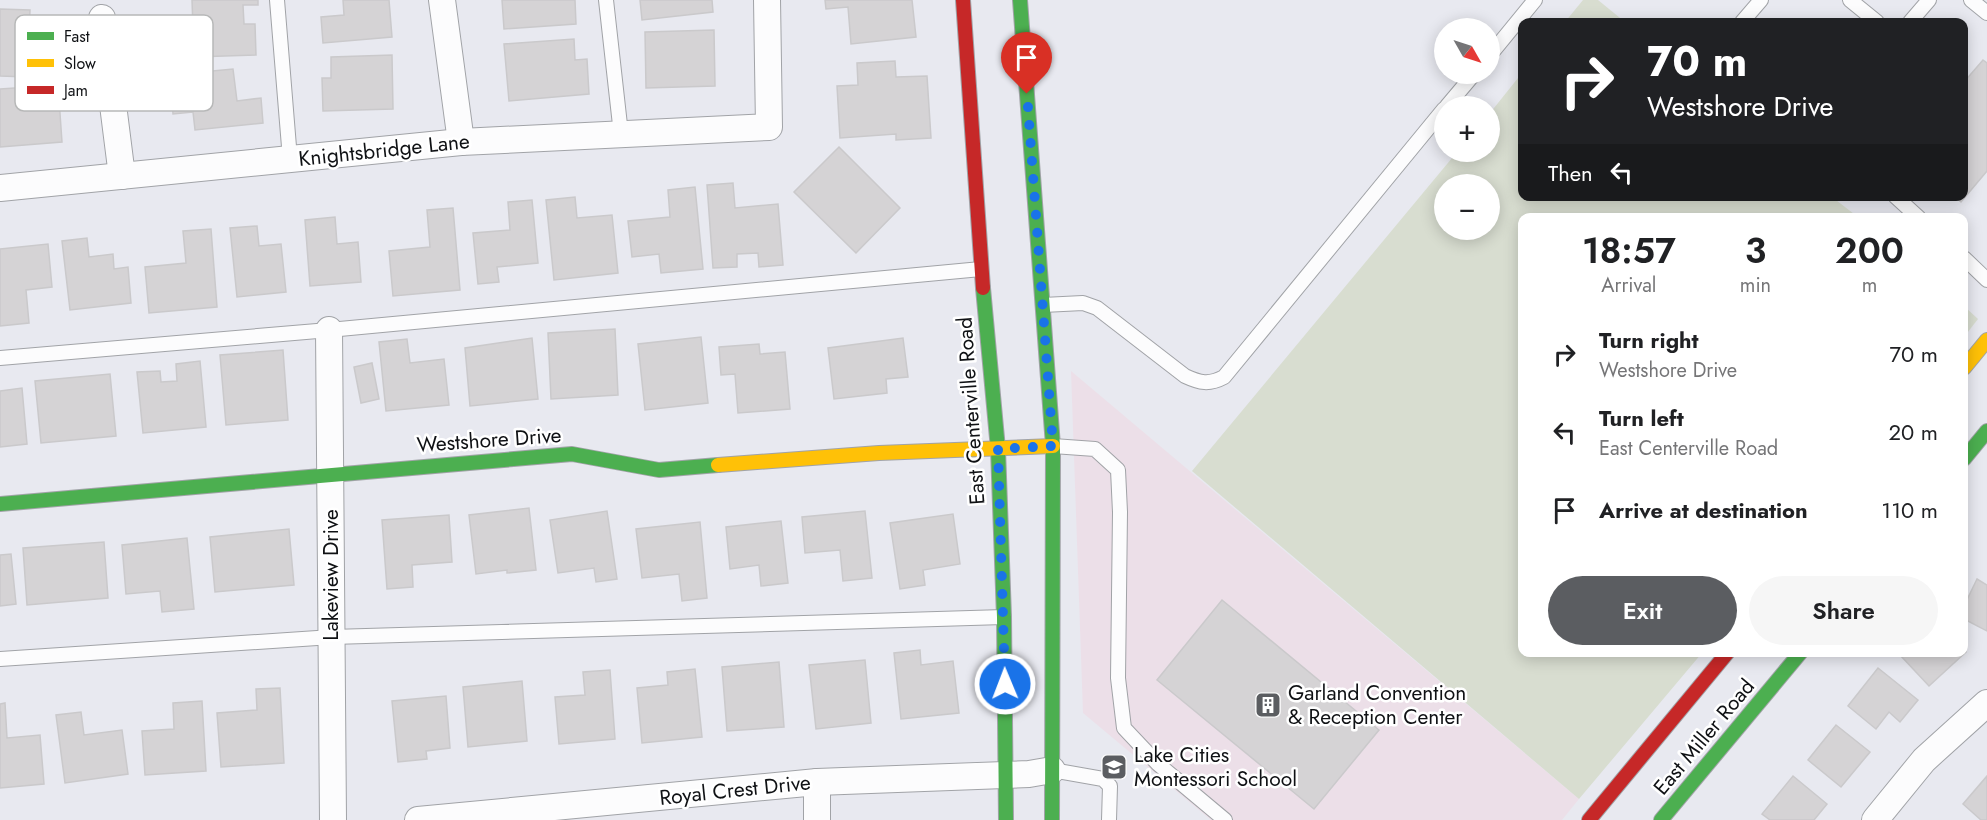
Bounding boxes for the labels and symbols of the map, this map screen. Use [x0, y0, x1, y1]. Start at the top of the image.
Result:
legend [15, 15, 213, 111]
north arrow [1434, 18, 1500, 84]
text: Fast [64, 25, 90, 48]
pin [1001, 32, 1052, 94]
text: Slow [64, 52, 96, 75]
text: Jam [62, 79, 88, 102]
street label: Knightsbridge Lane [297, 126, 471, 174]
street label: East Centerville Road [949, 316, 993, 506]
street label: Westshore Drive [416, 420, 563, 460]
street label: Lakeview Drive [316, 509, 346, 641]
position arrow [973, 652, 1037, 716]
street label: East Miller Road [1646, 673, 1762, 801]
place label: Garland Convention & Reception Center [1288, 678, 1466, 732]
building icon: Garland Convention & Reception Center [1253, 690, 1283, 720]
place label: Lake Cities Montessori School [1134, 740, 1297, 794]
school or university icon: Lake Cities Montessori School [1099, 752, 1129, 782]
street label: Royal Crest Drive [658, 767, 812, 813]

